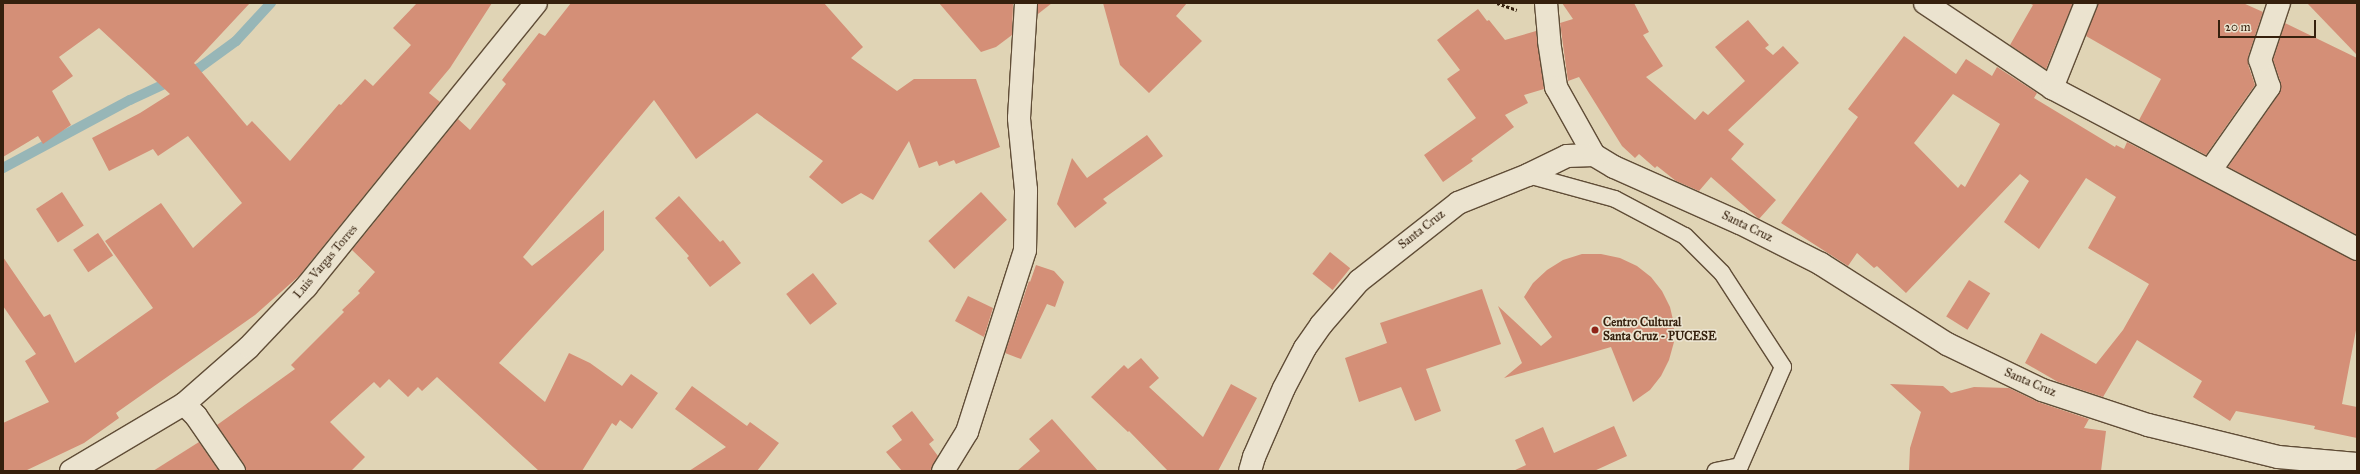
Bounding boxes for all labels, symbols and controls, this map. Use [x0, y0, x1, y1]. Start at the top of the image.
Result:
scale bar [2220, 12, 2318, 38]
text: 20 m [2225, 20, 2251, 34]
street label: Santa Cruz [1396, 207, 1448, 253]
street label: Santa Cruz [1719, 208, 1775, 246]
street label: Luis Vargas Torres [291, 222, 361, 302]
place label: Centro Cultural Santa Cruz - PUCESE [1603, 316, 1717, 344]
marker: Centro Cultural Santa Cruz - PUCESE [1590, 325, 1600, 335]
street label: Santa Cruz [2002, 366, 2058, 400]

